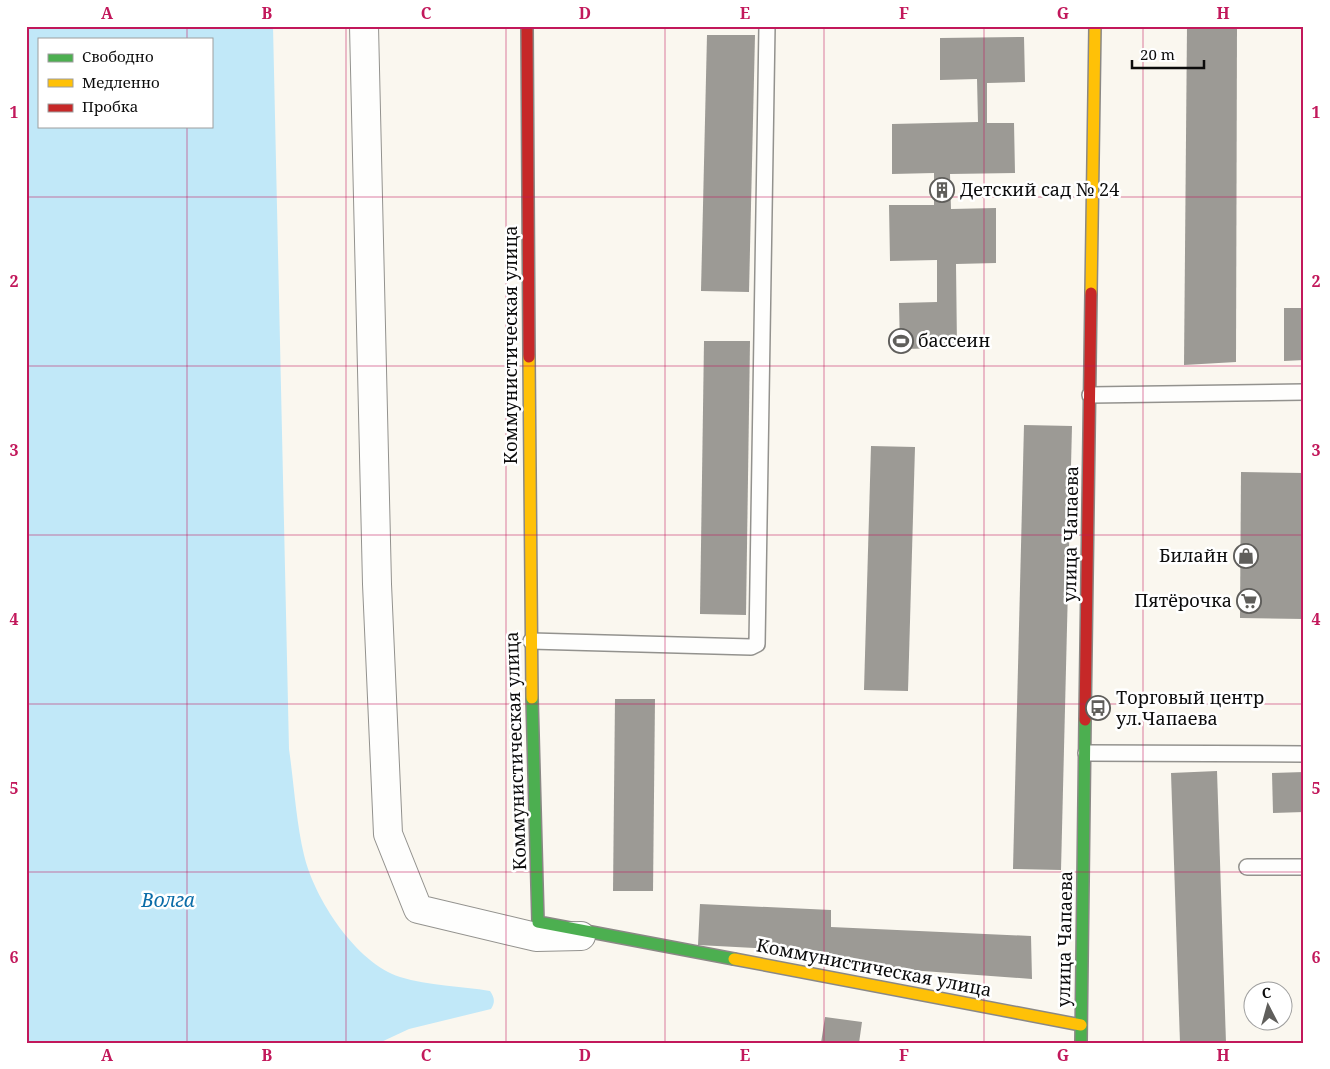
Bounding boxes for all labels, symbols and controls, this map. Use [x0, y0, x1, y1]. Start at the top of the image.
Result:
text: A [101, 2, 114, 24]
text: B [262, 2, 273, 24]
text: C [421, 2, 432, 24]
text: D [579, 2, 591, 24]
text: E [740, 2, 750, 24]
text: F [899, 2, 909, 24]
text: G [1057, 2, 1069, 24]
text: H [1216, 2, 1230, 24]
legend [38, 38, 212, 128]
scale bar [1132, 38, 1205, 70]
text: 20 m [1140, 44, 1175, 64]
text: Свободно [82, 46, 154, 66]
text: Медленно [82, 72, 160, 92]
text: Пробка [82, 96, 138, 116]
text: 1 [9, 101, 19, 123]
text: 1 [1311, 101, 1321, 123]
building icon: Детский сад № 24 [929, 177, 955, 203]
place label: Детский сад № 24 [960, 177, 1119, 201]
street label: Коммунистическая улица [498, 225, 522, 465]
text: 2 [9, 270, 19, 292]
text: 2 [1311, 270, 1321, 292]
sports icon: бассеин [888, 328, 914, 354]
place label: бассеин [918, 328, 990, 352]
text: 3 [9, 439, 19, 461]
text: 3 [1311, 439, 1321, 461]
street label: улица Чапаева [1057, 466, 1083, 602]
place label: Билайн [1159, 543, 1228, 567]
shop icon: Билайн [1233, 543, 1259, 569]
place label: Пятёрочка [1134, 588, 1232, 612]
supermarket icon: Пятёрочка [1236, 588, 1262, 614]
text: 4 [9, 608, 19, 630]
text: 4 [1311, 608, 1321, 630]
street label: Коммунистическая улица [499, 631, 531, 871]
place label: Торговый центр ул.Чапаева [1116, 685, 1264, 730]
bus stop icon: Торговый центр ул.Чапаева [1085, 695, 1111, 721]
text: 5 [9, 777, 19, 799]
text: 5 [1311, 777, 1321, 799]
street label: улица Чапаева [1051, 871, 1077, 1007]
water label: Волга [140, 887, 195, 913]
street label: Коммунистическая улица [755, 932, 994, 1002]
text: 6 [9, 946, 19, 968]
text: 6 [1311, 946, 1321, 968]
north arrow [1242, 982, 1292, 1032]
text: С [1261, 983, 1272, 1003]
text: A [101, 1044, 114, 1066]
text: B [262, 1044, 273, 1066]
text: C [421, 1044, 432, 1066]
text: D [579, 1044, 591, 1066]
text: E [740, 1044, 750, 1066]
text: F [899, 1044, 909, 1066]
text: G [1057, 1044, 1069, 1066]
text: H [1216, 1044, 1230, 1066]

